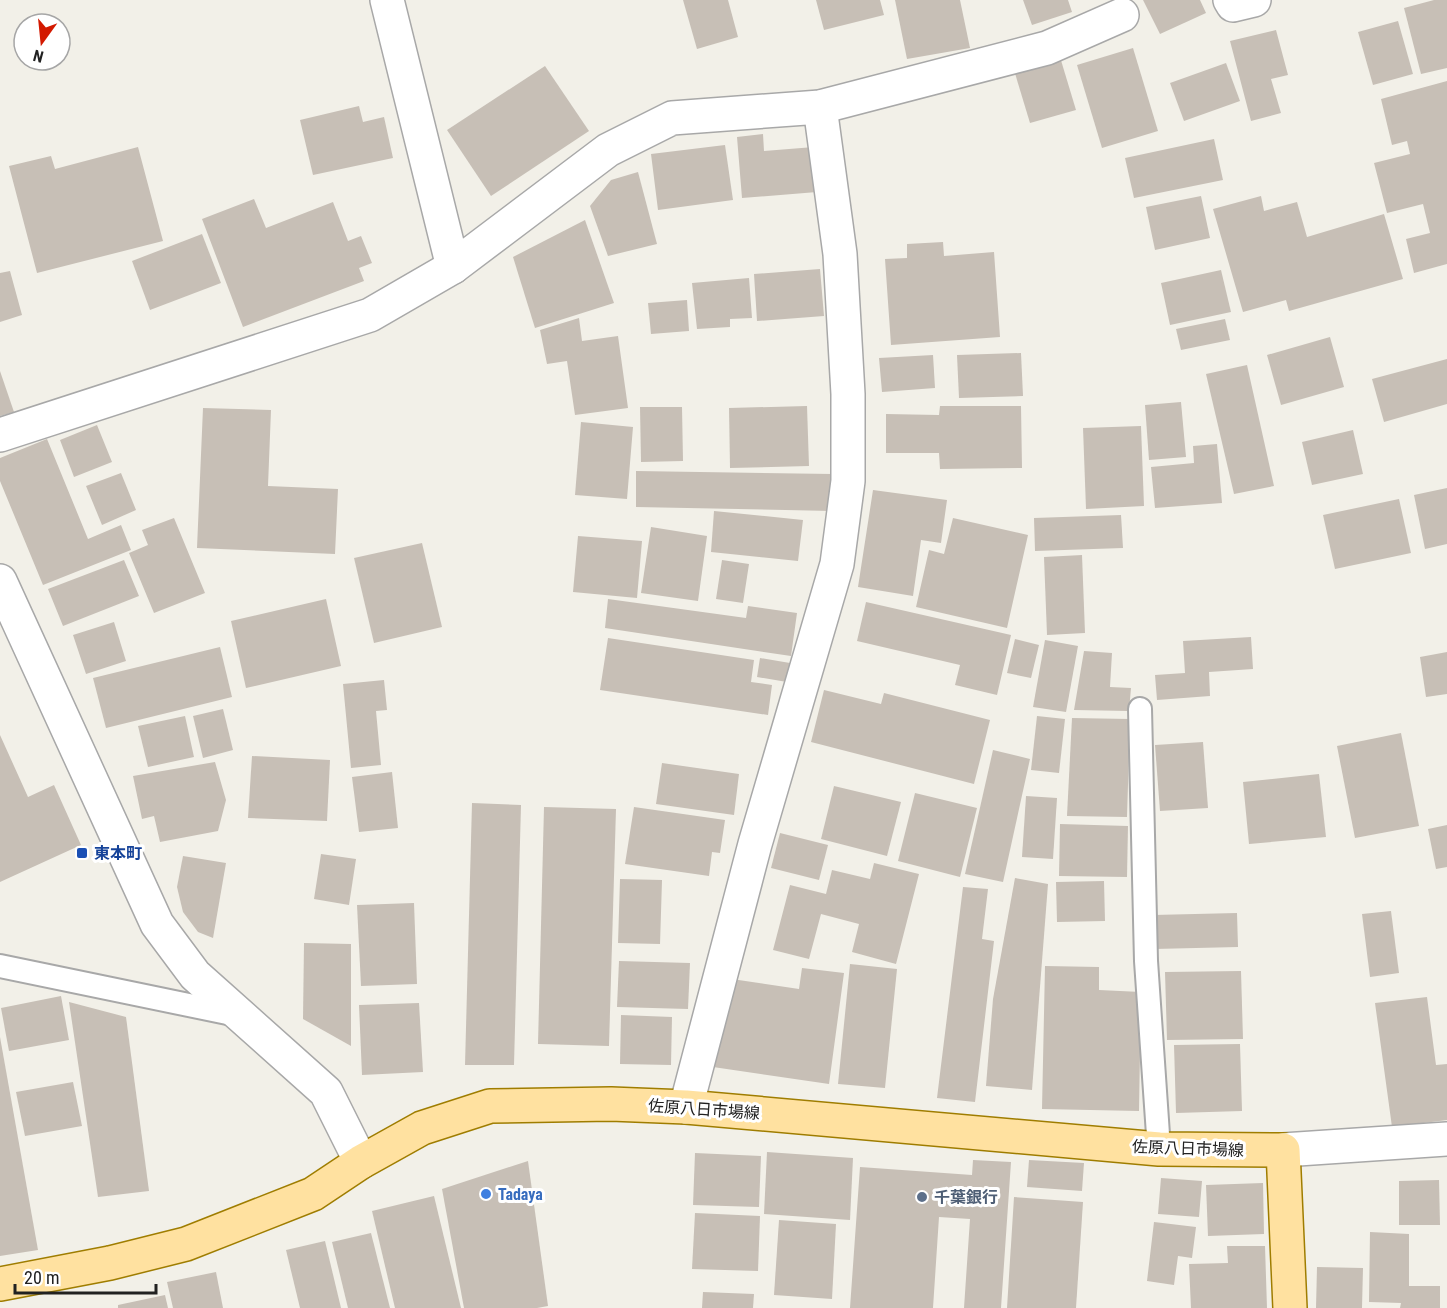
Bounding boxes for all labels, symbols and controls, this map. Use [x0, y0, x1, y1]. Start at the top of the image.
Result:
north arrow [12, 12, 72, 72]
text: N [31, 46, 45, 66]
place label: 東本町 [94, 844, 142, 863]
marker: 東本町 [75, 846, 89, 860]
street label: 佐原八日市場線 [647, 1096, 760, 1123]
street label: 佐原八日市場線 [1132, 1137, 1244, 1160]
place label: Tadaya [498, 1185, 543, 1204]
marker: Tadaya [479, 1187, 493, 1201]
place label: 千葉銀行 [934, 1188, 998, 1207]
marker: 千葉銀行 [915, 1190, 929, 1204]
scale bar [15, 1257, 156, 1295]
text: 20 m [24, 1267, 59, 1288]

